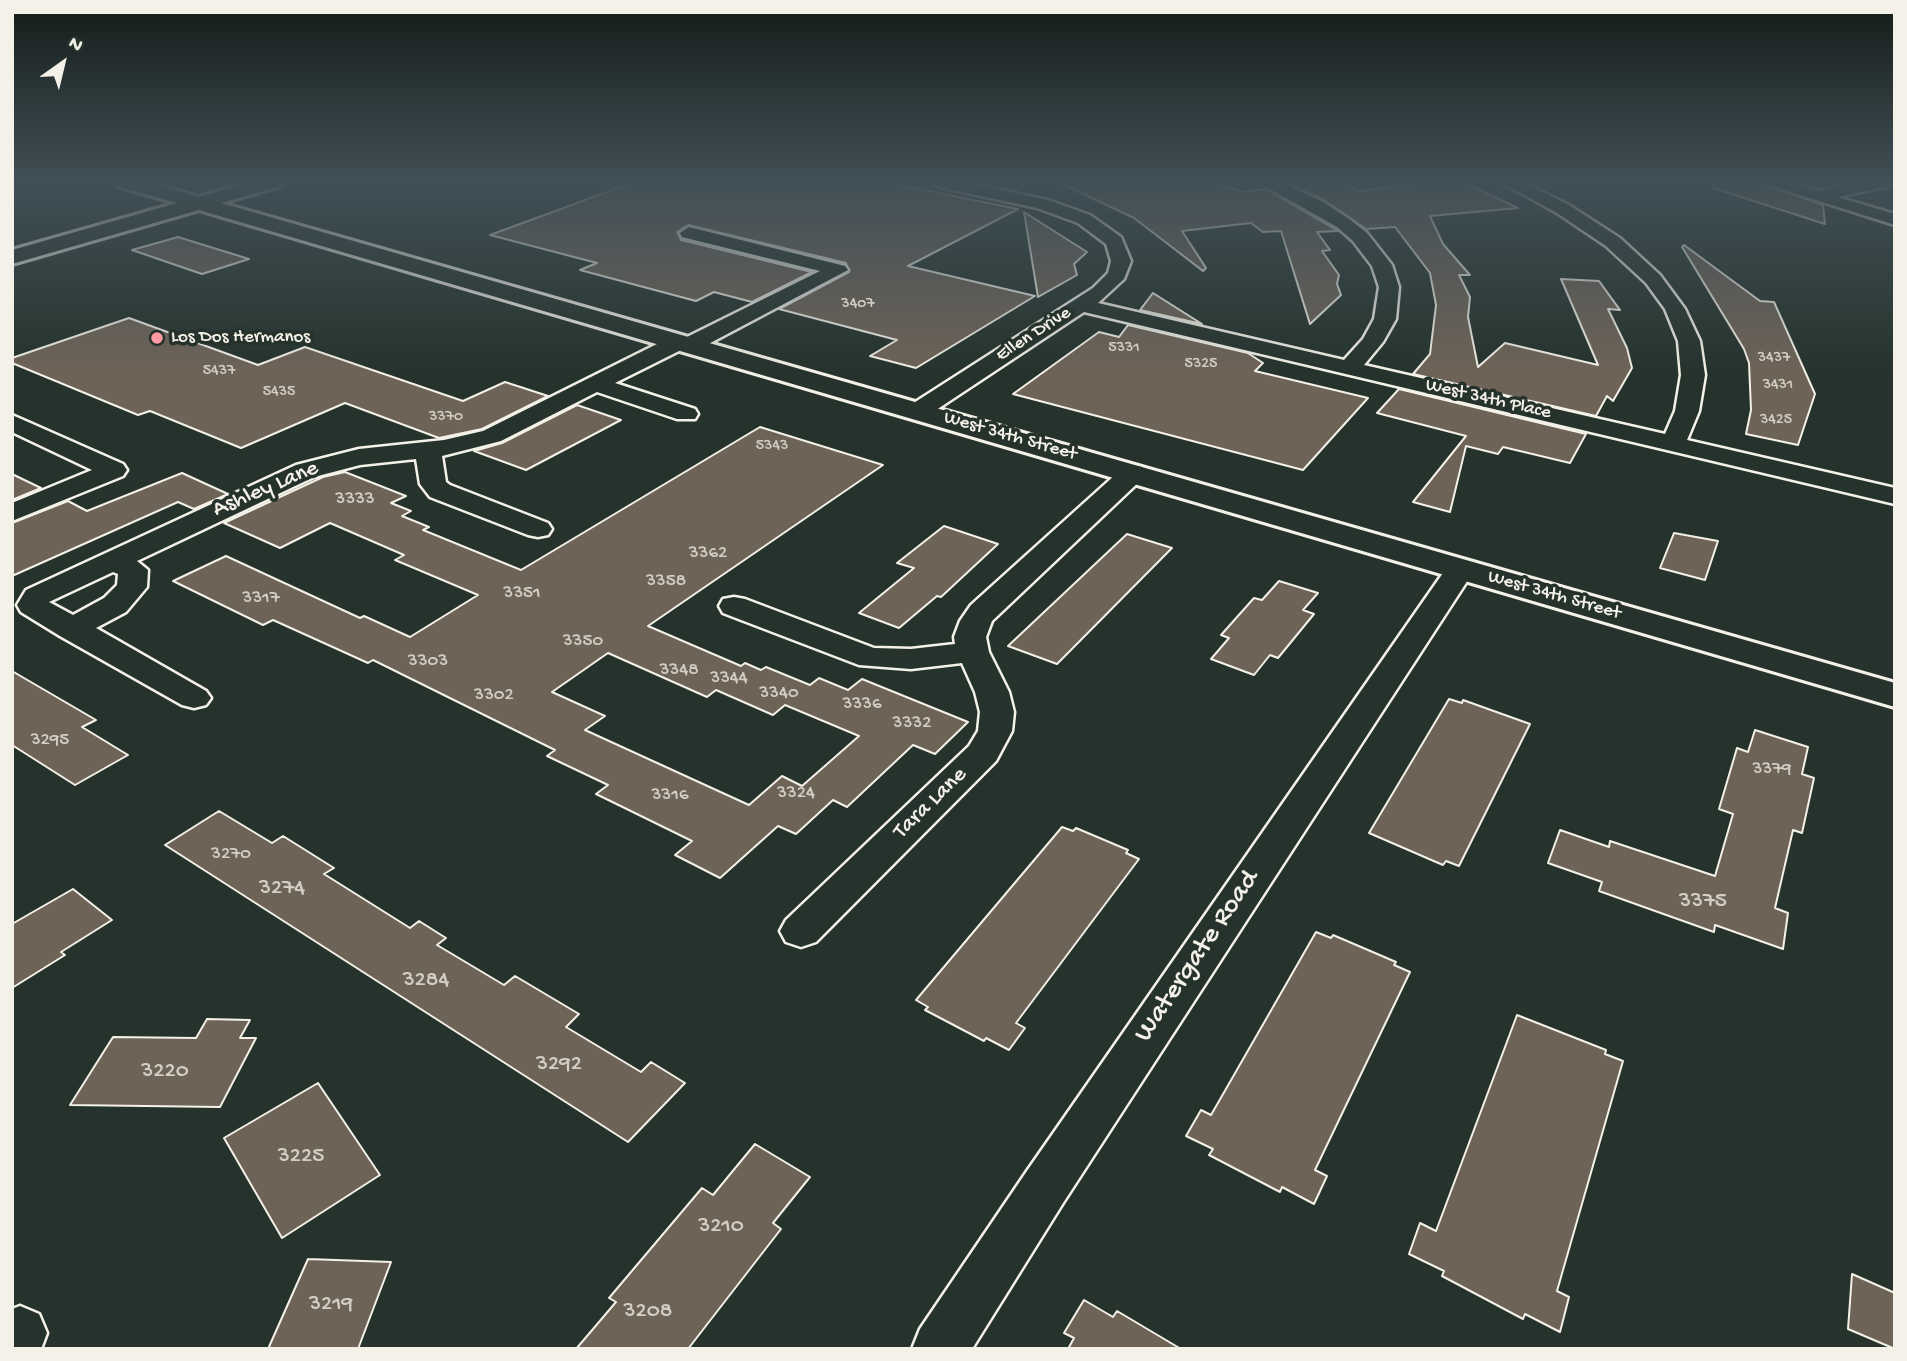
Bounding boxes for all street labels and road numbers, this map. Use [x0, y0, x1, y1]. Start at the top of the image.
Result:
street label: Ellen Drive [992, 302, 1076, 368]
street label: West 34th Place [1423, 374, 1553, 426]
street label: West 34th Street [941, 407, 1079, 467]
street label: Ashley Lane [209, 455, 323, 525]
street label: West 34th Street [1485, 566, 1623, 626]
street label: Tara Lane [888, 762, 974, 846]
street label: Watergate Road [1128, 865, 1268, 1049]

